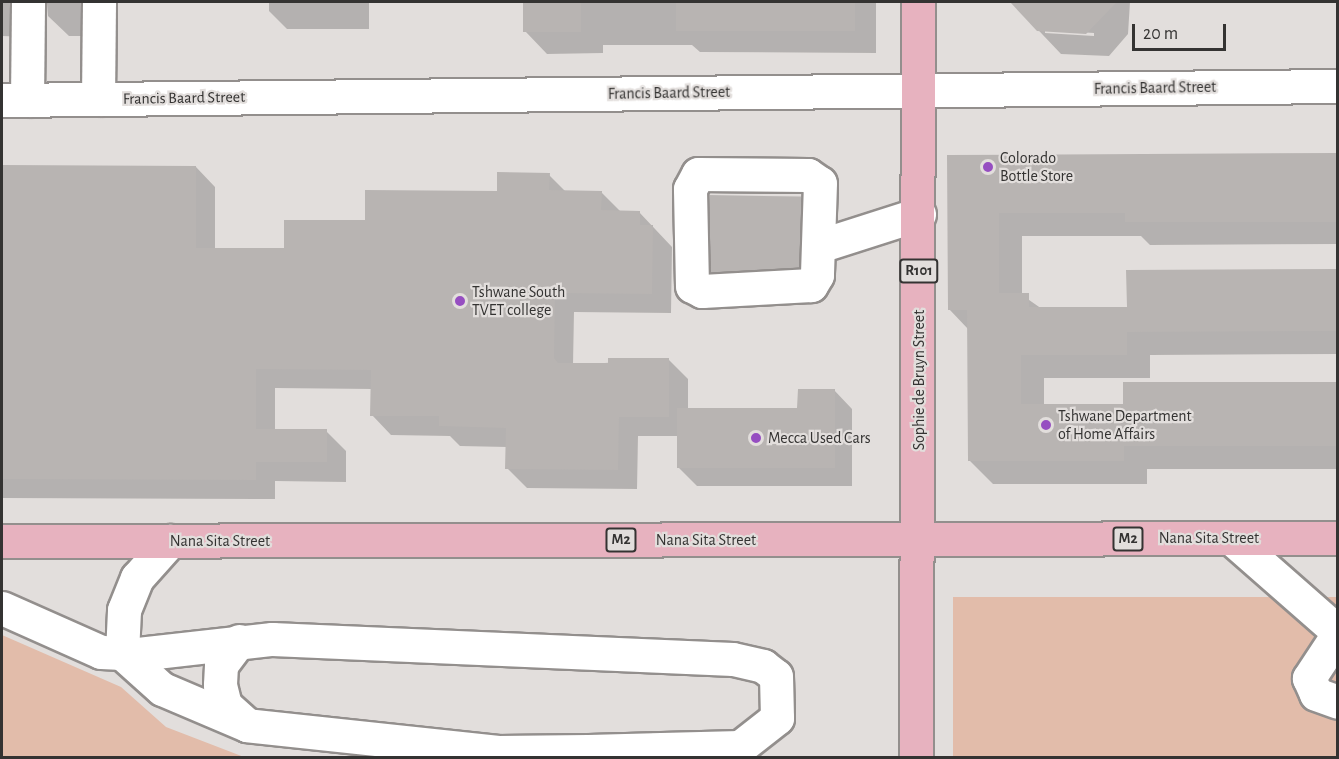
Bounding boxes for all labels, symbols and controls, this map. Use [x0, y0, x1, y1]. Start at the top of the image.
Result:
scale bar [1135, 12, 1230, 50]
text: 20 m [1143, 25, 1178, 43]
street label: Francis Baard Street [1094, 77, 1216, 99]
street label: Francis Baard Street [608, 82, 730, 104]
street label: Francis Baard Street [123, 87, 245, 109]
place label: Colorado Bottle Store [1000, 148, 1073, 186]
marker: Colorado Bottle Store [981, 160, 995, 174]
road number: R101 [898, 259, 940, 283]
place label: Tshwane South TVET college [472, 282, 565, 320]
marker: Tshwane South TVET college [453, 294, 467, 308]
street label: Sophie de Bruyn Street [909, 310, 929, 450]
place label: Tshwane Department of Home Affairs [1058, 406, 1192, 444]
marker: Tshwane Department of Home Affairs [1039, 418, 1053, 432]
place label: Mecca Used Cars [768, 428, 871, 448]
marker: Mecca Used Cars [749, 431, 763, 445]
road number: M2 [1112, 527, 1144, 551]
road number: M2 [604, 528, 638, 552]
street label: Nana Sita Street [1159, 528, 1259, 548]
street label: Nana Sita Street [656, 530, 756, 550]
street label: Nana Sita Street [170, 531, 270, 551]

